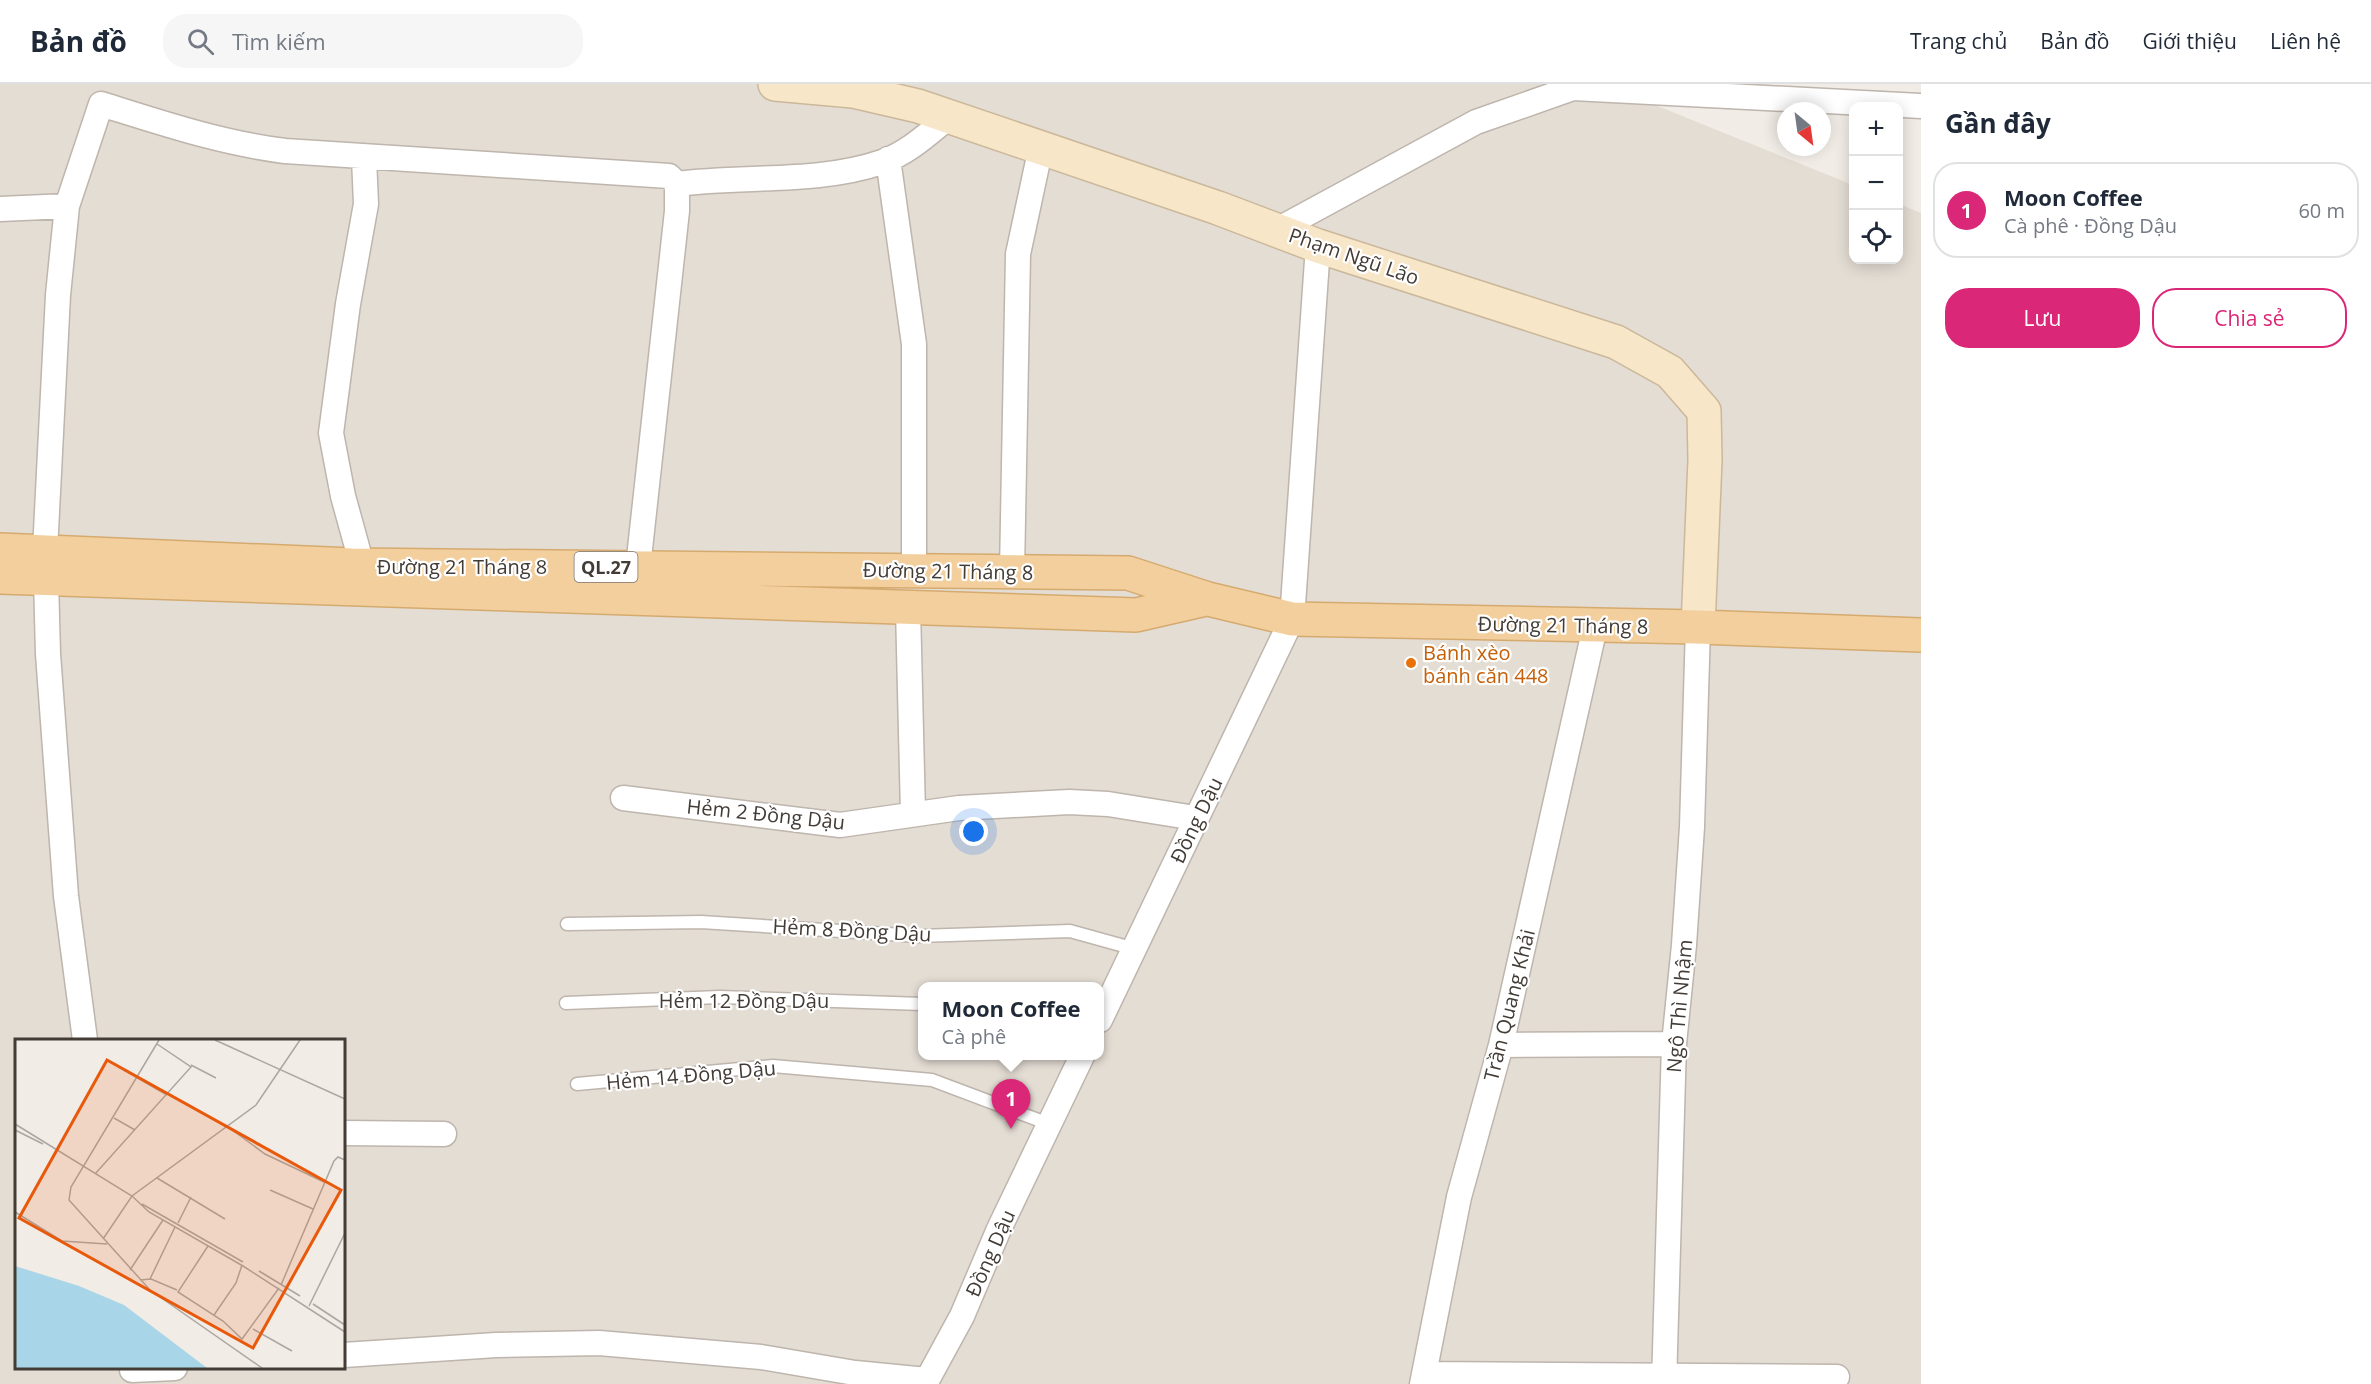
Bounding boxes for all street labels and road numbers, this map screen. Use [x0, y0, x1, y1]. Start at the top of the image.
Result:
street label: Phạm Ngũ Lão [1285, 221, 1423, 291]
road number: QL.27 [574, 552, 638, 582]
street label: Đường 21 Tháng 8 [377, 553, 547, 580]
street label: Đường 21 Tháng 8 [863, 556, 1033, 586]
street label: Đường 21 Tháng 8 [1478, 610, 1648, 640]
street label: Đồng Dậu [1164, 772, 1228, 868]
street label: Hẻm 2 Đồng Dậu [685, 792, 847, 836]
street label: Hẻm 8 Đồng Dậu [772, 912, 932, 948]
street label: Trần Quang Khải [1477, 926, 1541, 1084]
street label: Ngô Thì Nhậm [1660, 938, 1698, 1074]
street label: Hẻm 12 Đồng Dậu [659, 987, 829, 1014]
street label: Hẻm 14 Đồng Dậu [605, 1054, 777, 1096]
street label: Đồng Dậu [959, 1205, 1021, 1301]

